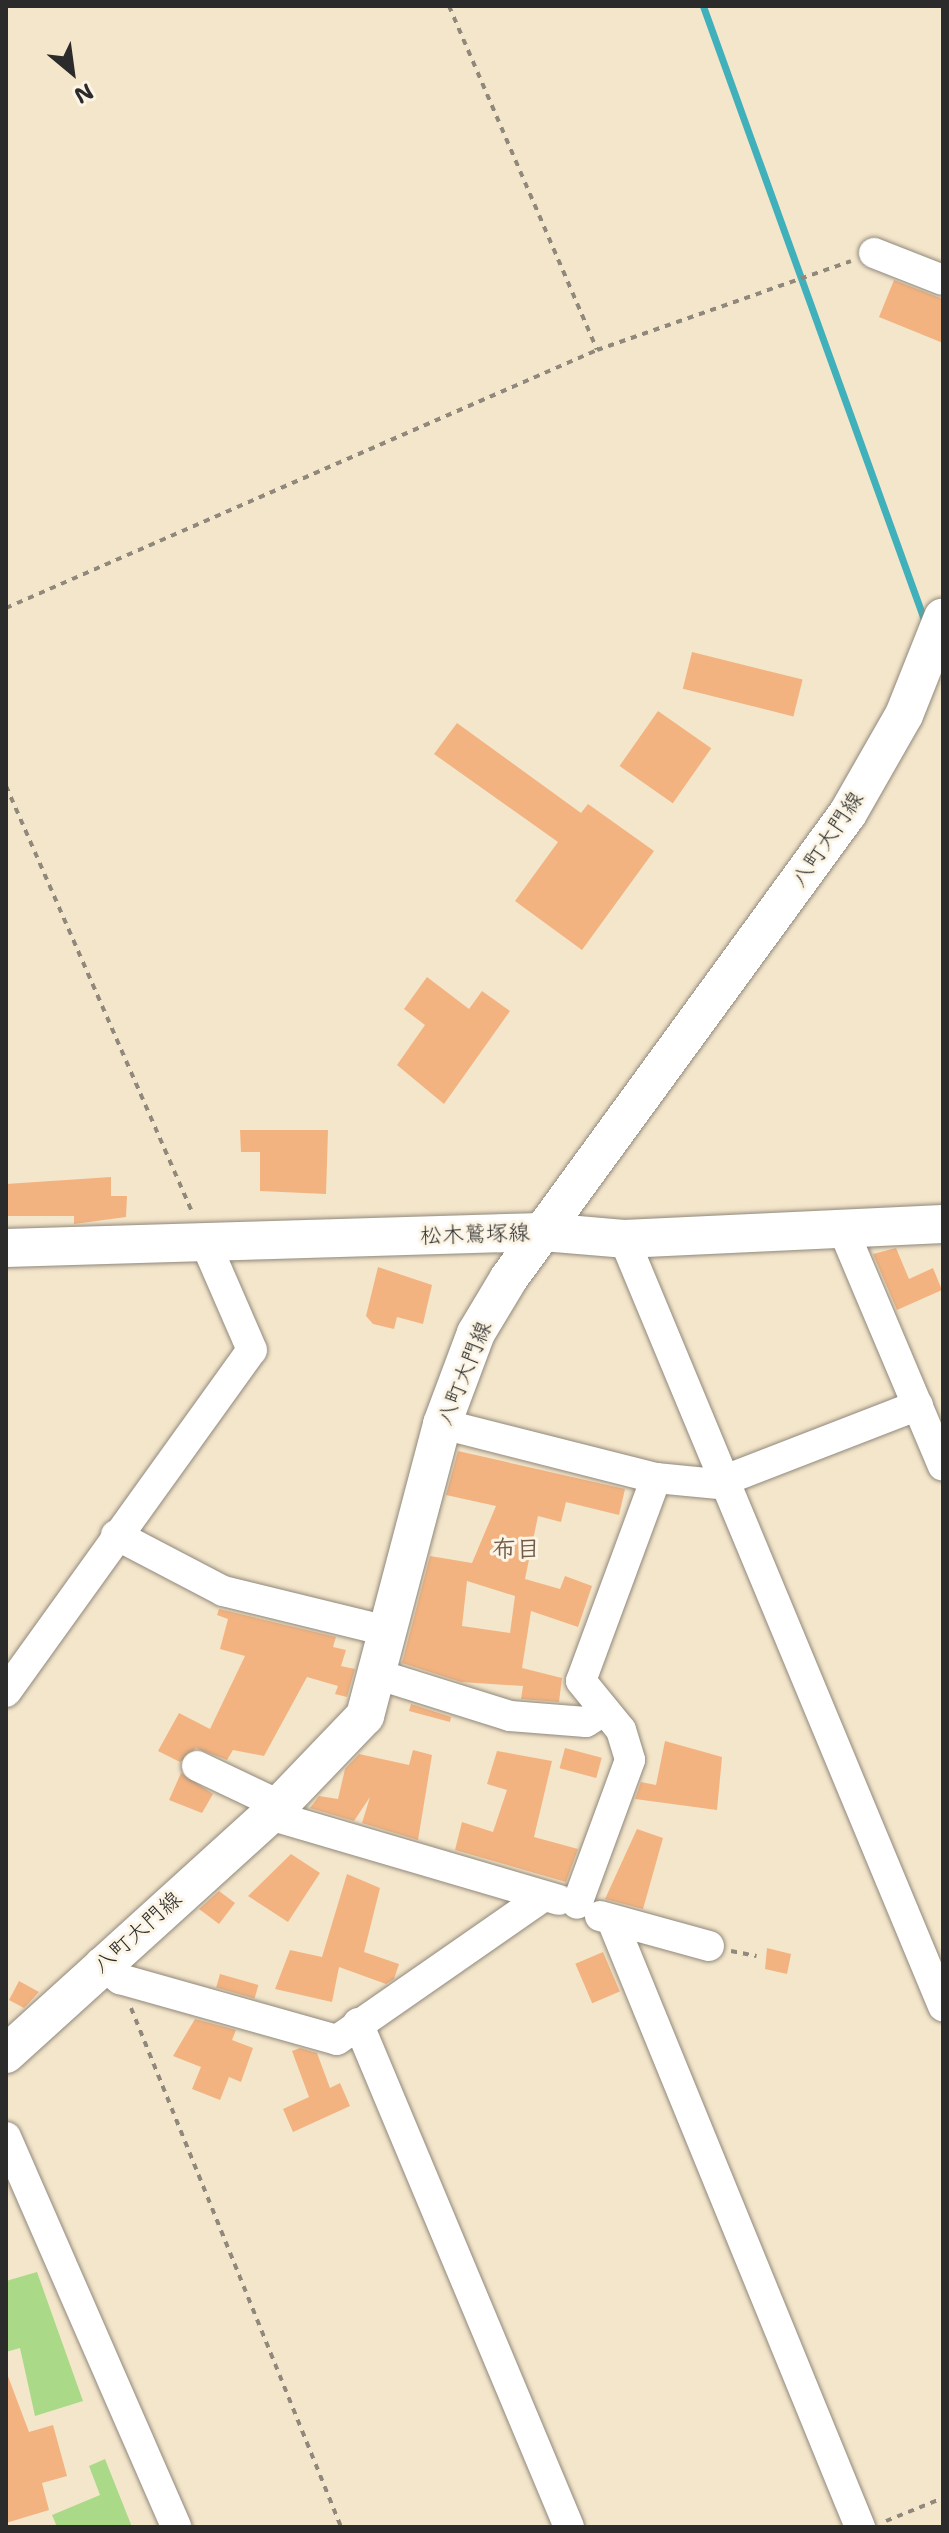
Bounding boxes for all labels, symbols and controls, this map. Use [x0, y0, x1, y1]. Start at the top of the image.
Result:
north arrow [32, 32, 112, 112]
text: N [69, 77, 99, 110]
street label: 八町大門線 [785, 786, 869, 892]
street label: 松木鷲塚線 [420, 1219, 530, 1249]
street label: 八町大門線 [431, 1317, 497, 1429]
district label: 布目 [492, 1536, 540, 1564]
street label: 八町大門線 [87, 1885, 187, 1979]

